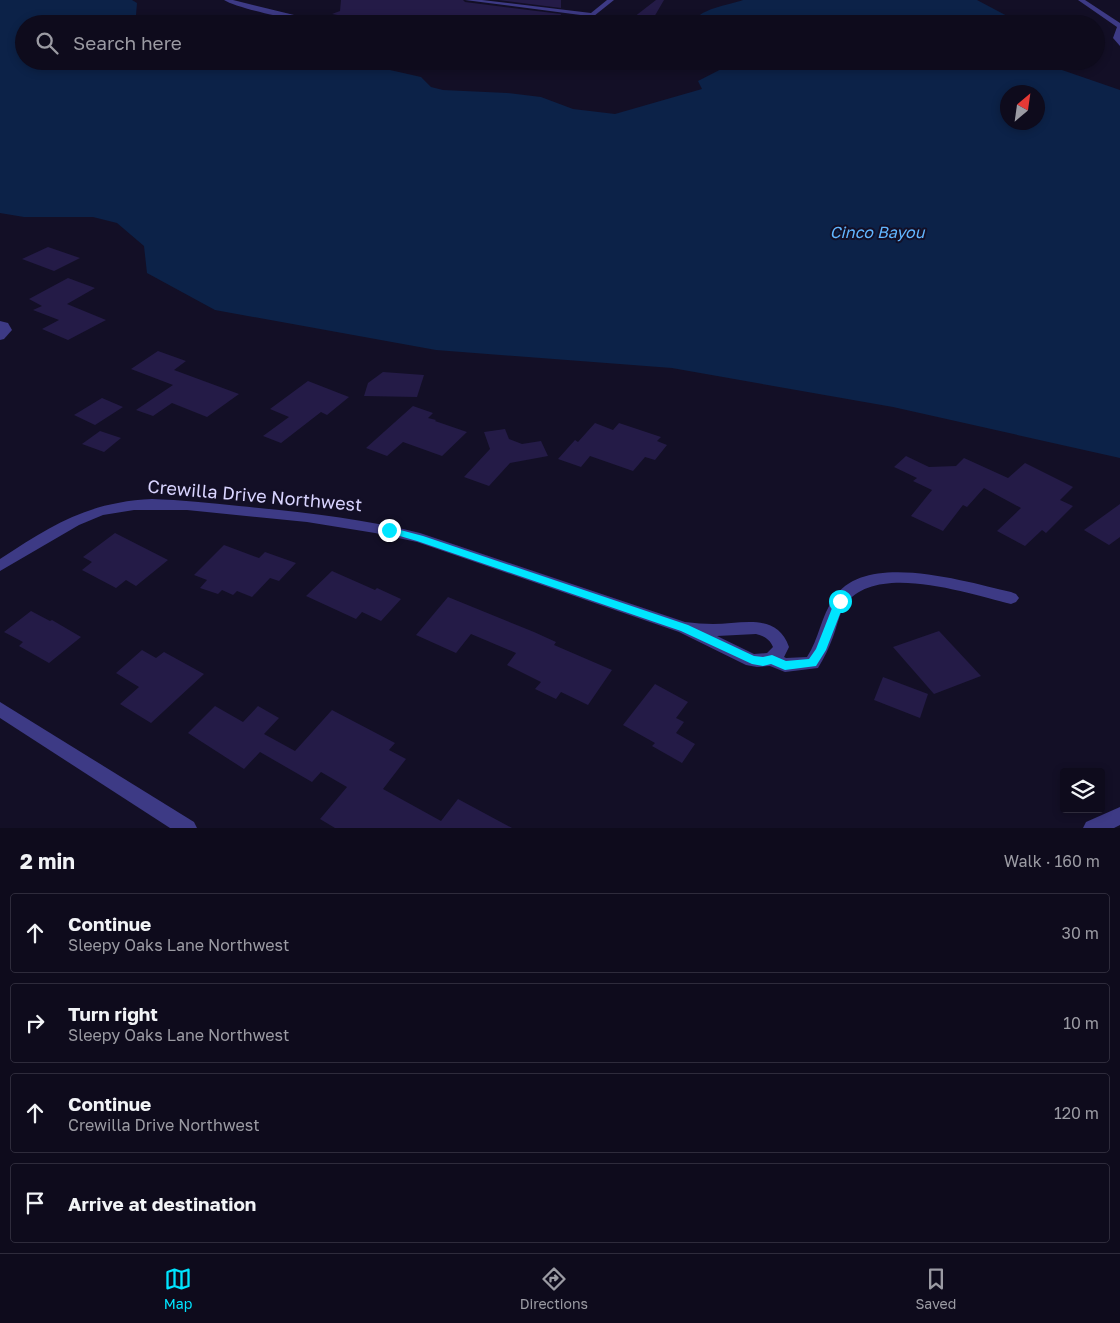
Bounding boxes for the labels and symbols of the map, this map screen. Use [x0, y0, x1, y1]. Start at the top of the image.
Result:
north arrow [1000, 85, 1045, 130]
water label: Cinco Bayou [830, 222, 926, 242]
street label: Crewilla Drive Northwest [147, 475, 363, 515]
route end [378, 519, 401, 542]
route start [829, 590, 852, 613]

